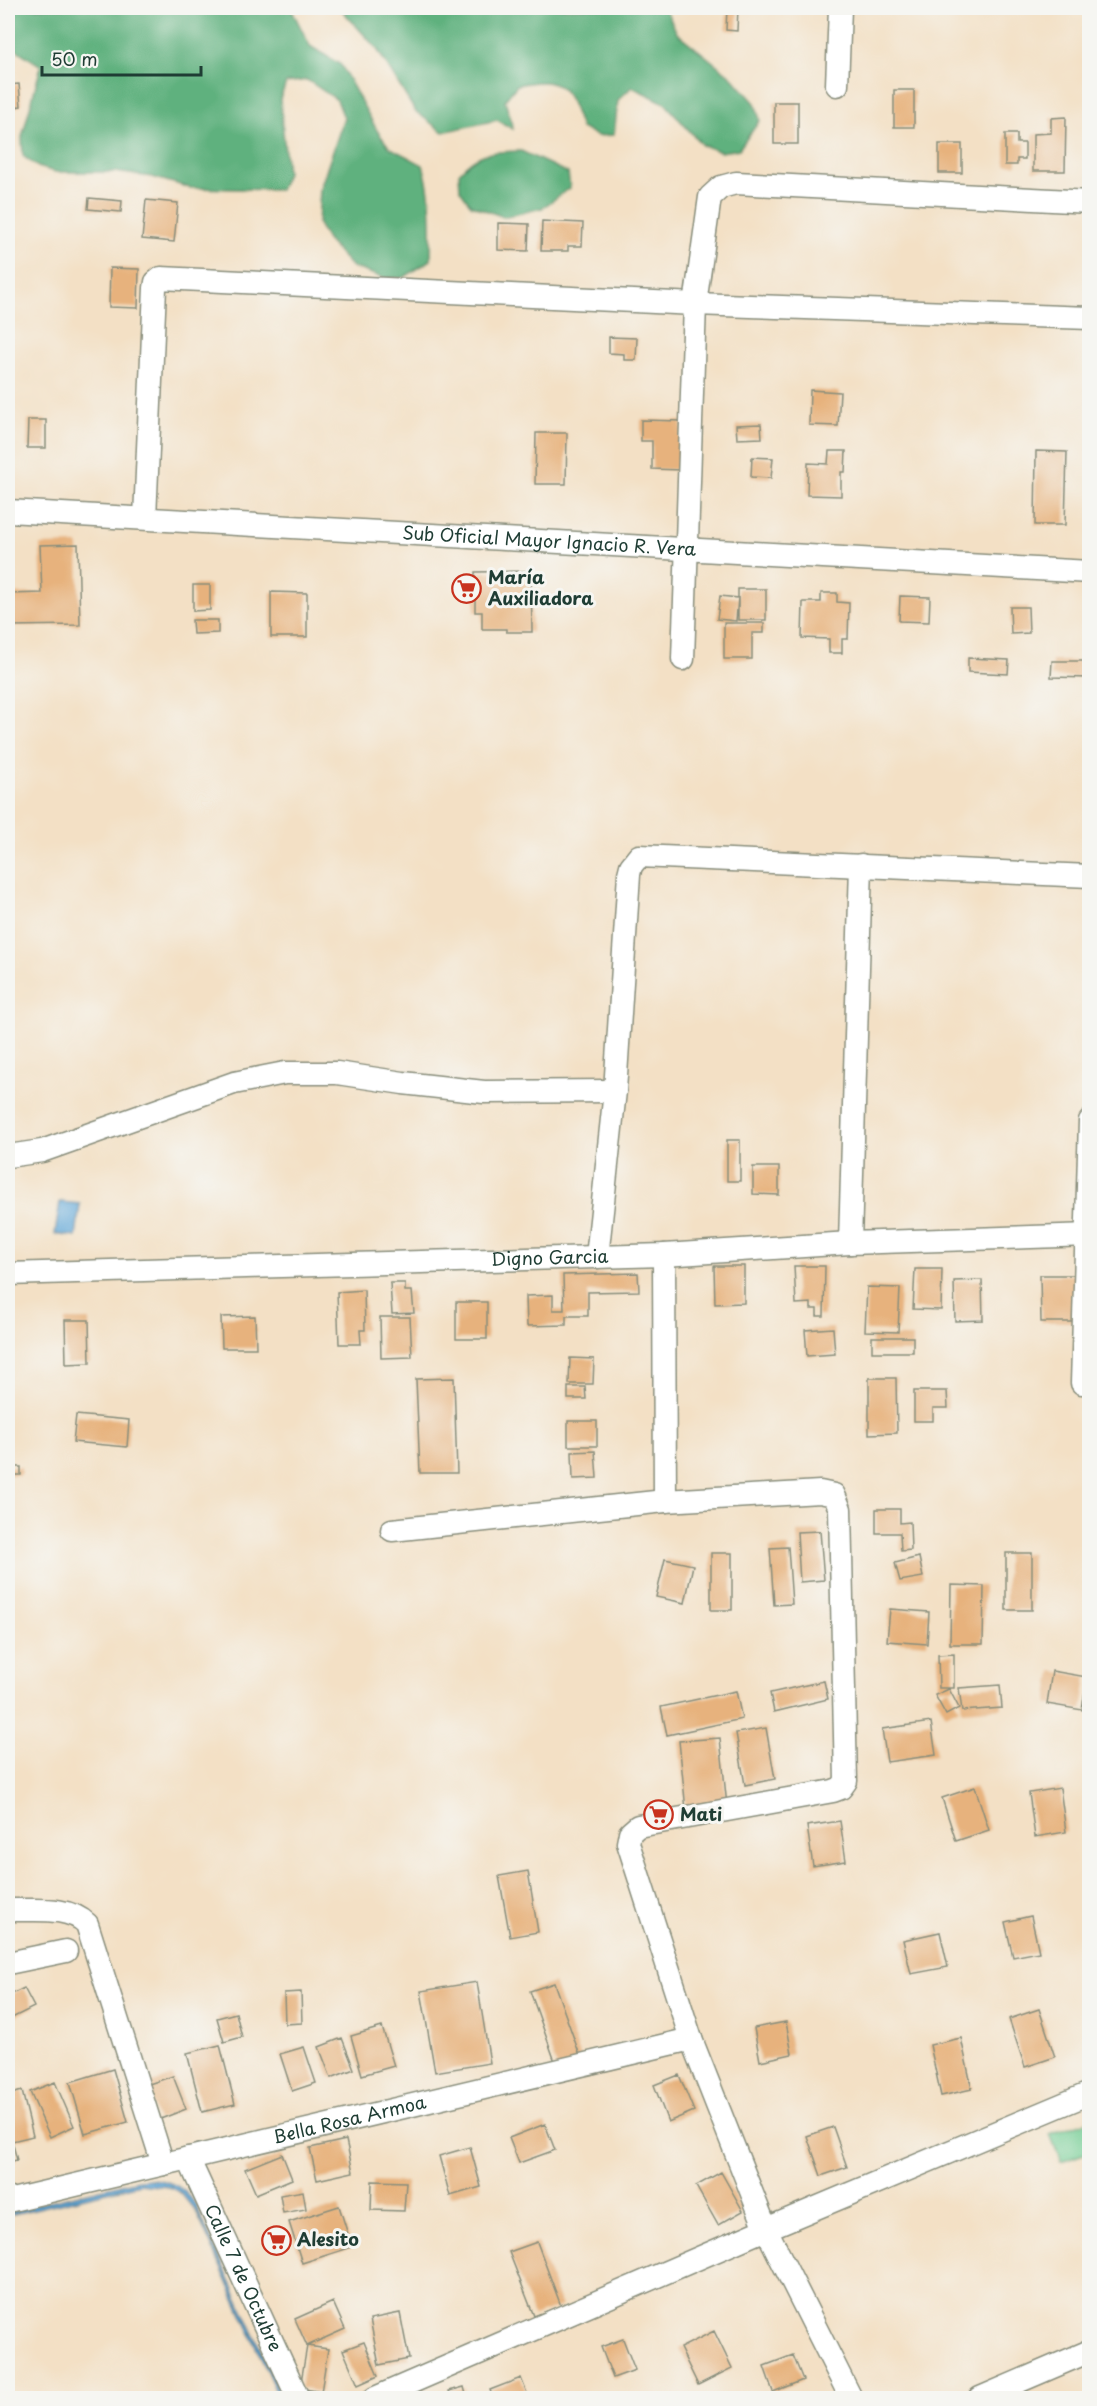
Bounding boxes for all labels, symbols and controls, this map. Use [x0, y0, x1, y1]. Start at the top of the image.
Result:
scale bar [42, 39, 201, 77]
text: 50 m [51, 45, 98, 72]
street label: Sub Oficial Mayor Ignacio R. Vera [402, 518, 697, 562]
place label: María Auxiliadora [488, 563, 594, 611]
supermarket icon: María Auxiliadora [451, 572, 483, 604]
street label: Digno Garcia [491, 1242, 609, 1272]
supermarket icon: Mati [643, 1799, 675, 1831]
place label: Mati [680, 1800, 722, 1827]
street label: Bella Rosa Armoa [270, 2087, 429, 2150]
street label: Calle 7 de Octubre [199, 2199, 290, 2356]
supermarket icon: Alesito [260, 2224, 292, 2256]
place label: Alesito [297, 2225, 359, 2252]

